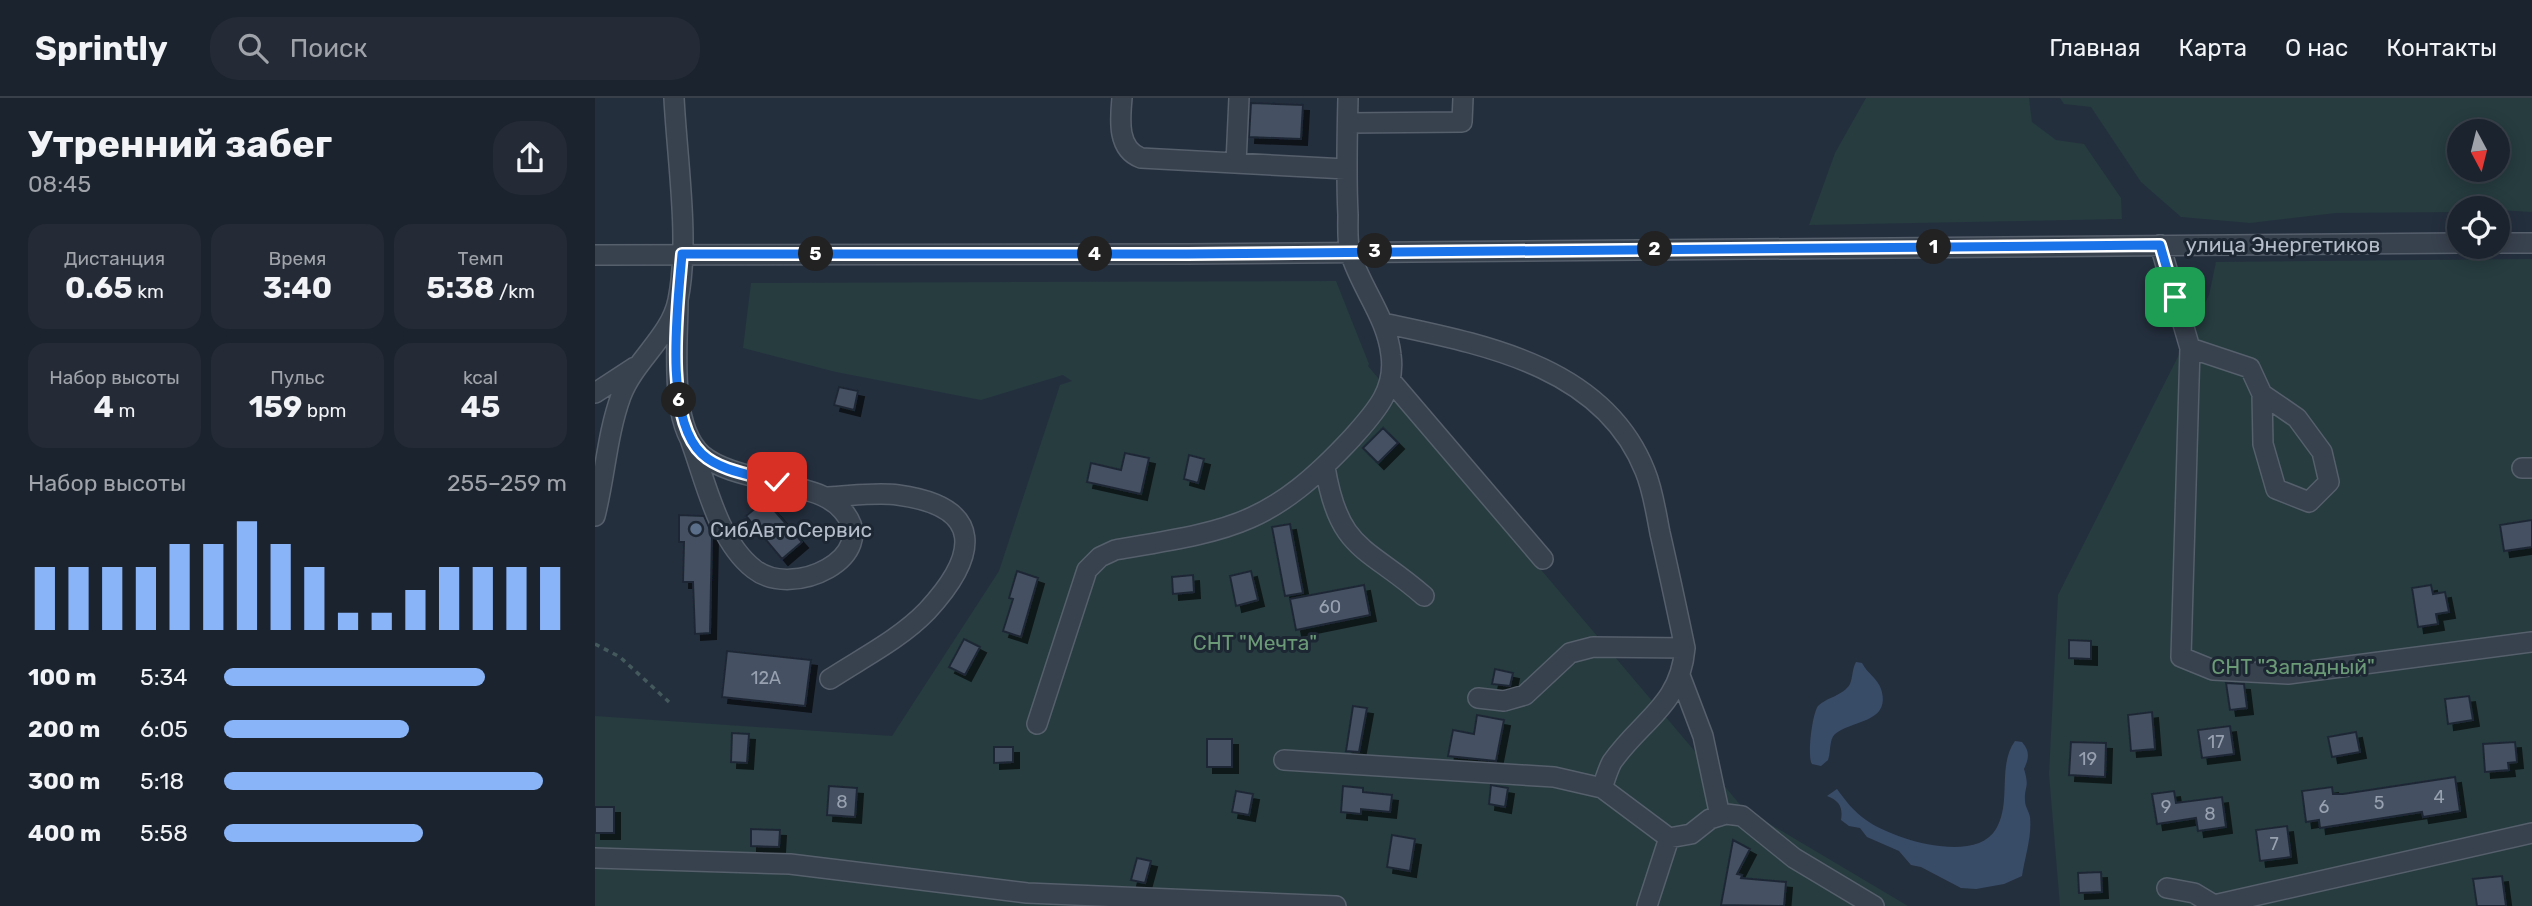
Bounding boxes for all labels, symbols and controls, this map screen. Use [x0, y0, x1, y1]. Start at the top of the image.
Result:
search box [210, 17, 700, 80]
text: Sprintly [35, 29, 168, 68]
icon: search [234, 29, 272, 67]
text: Поиск [290, 33, 367, 64]
text: Главная [2049, 34, 2141, 62]
text: Карта [2179, 34, 2247, 62]
text: О нас [2285, 34, 2348, 62]
text: Контакты [2386, 34, 2497, 62]
north arrow [2447, 119, 2509, 182]
map controls [2447, 119, 2510, 259]
text: Утренний забег [28, 121, 332, 167]
button: share [493, 121, 567, 195]
text: 08:45 [28, 170, 91, 198]
button: locate [2447, 196, 2510, 259]
pin: 1 [1917, 230, 1951, 264]
pin: 2 [1637, 232, 1673, 266]
street label: улица Энергетиков [2186, 232, 2380, 257]
pin: 3 [1357, 234, 1393, 268]
text: 1 [1929, 235, 1938, 258]
pin: 5 [799, 236, 833, 272]
pin: 4 [1077, 236, 1113, 272]
text: 2 [1648, 237, 1661, 260]
text: 3 [1368, 239, 1381, 262]
text: 5 [809, 242, 822, 265]
text: 4 [1088, 242, 1101, 265]
text: Дистанция [64, 247, 165, 270]
text: Время [269, 247, 326, 270]
text: Темп [458, 247, 503, 270]
pin [2145, 267, 2205, 327]
text: 0.65 [65, 270, 133, 306]
text: 3:40 [263, 270, 332, 306]
text: 5:38 [426, 270, 494, 306]
icon: arrive [2156, 278, 2194, 316]
text: km [133, 280, 164, 303]
text: /km [494, 280, 535, 303]
text: Набор высоты [49, 366, 180, 389]
text: Пульс [270, 366, 325, 389]
text: kcal [463, 366, 498, 389]
pin: 6 [661, 382, 697, 418]
text: 6 [672, 388, 685, 411]
text: 4 [93, 389, 114, 425]
text: 159 [249, 389, 302, 425]
text: 45 [461, 389, 500, 425]
text: m [114, 399, 136, 422]
text: bpm [302, 399, 346, 422]
pin [747, 452, 807, 512]
icon: check [758, 463, 796, 501]
text: Набор высоты [28, 469, 186, 497]
text: 255–259 m [447, 469, 567, 497]
place label: СибАвтоСервис [710, 517, 872, 542]
marker: СибАвтоСервис [688, 521, 704, 537]
house number: 60 [1319, 596, 1341, 618]
park label: СНТ "Мечта" [1193, 630, 1317, 655]
park label: СНТ "Западный" [2211, 654, 2375, 679]
text: 100 m [28, 663, 97, 691]
text: 5:34 [140, 663, 188, 691]
house number: 12А [751, 667, 781, 689]
text: 200 m [28, 715, 100, 743]
text: 6:05 [140, 715, 188, 743]
house number: 17 [2208, 731, 2224, 753]
house number: 19 [2079, 748, 2097, 770]
text: 300 m [28, 767, 100, 795]
text: 5:18 [140, 767, 184, 795]
house number: 4 [2433, 786, 2445, 808]
house number: 8 [836, 791, 848, 813]
house number: 5 [2374, 792, 2384, 814]
house number: 9 [2161, 796, 2171, 818]
house number: 6 [2319, 796, 2330, 818]
house number: 8 [2204, 803, 2216, 825]
text: 400 m [28, 819, 101, 847]
text: 5:58 [140, 819, 188, 847]
house number: 7 [2269, 833, 2279, 855]

